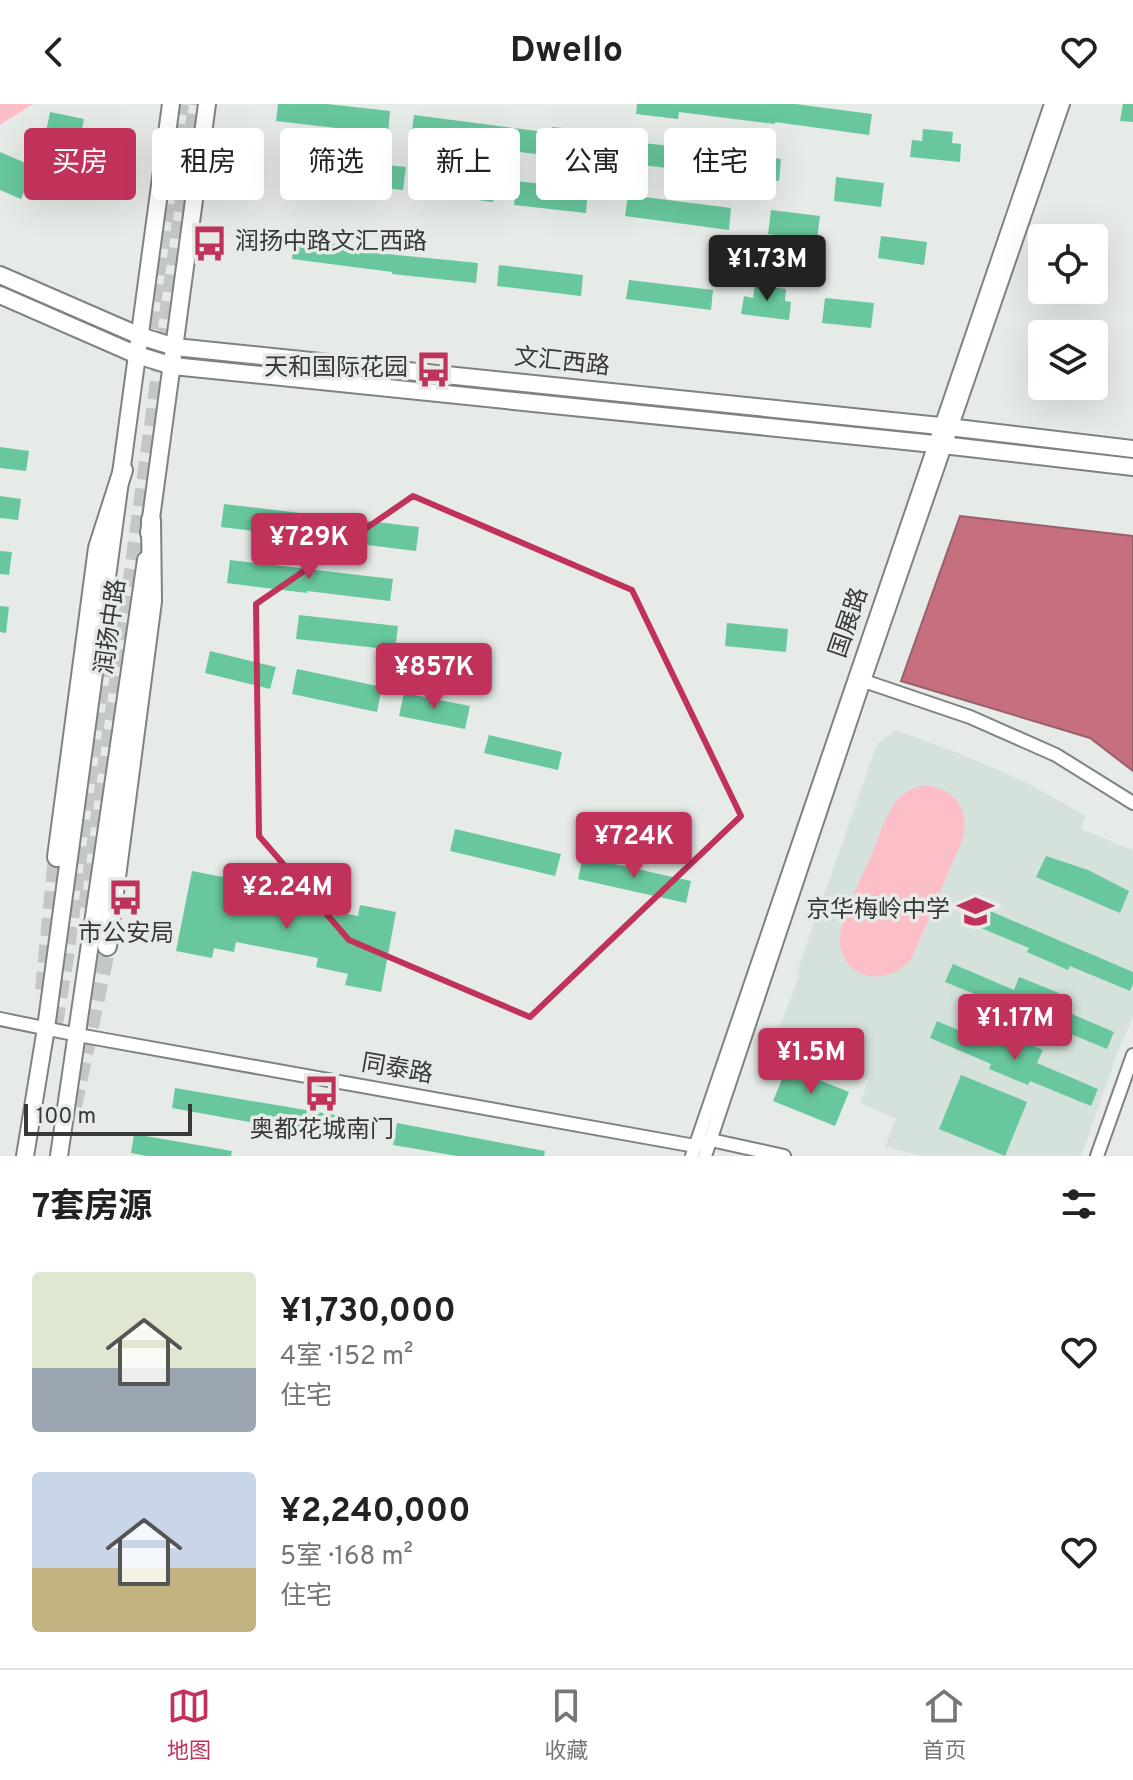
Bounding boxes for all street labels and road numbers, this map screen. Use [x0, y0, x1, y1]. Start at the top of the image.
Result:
street label: 文汇西路 [513, 343, 611, 383]
street label: 润扬中路 [90, 577, 134, 677]
street label: 国展路 [824, 584, 876, 662]
street label: 同泰路 [359, 1049, 435, 1091]

